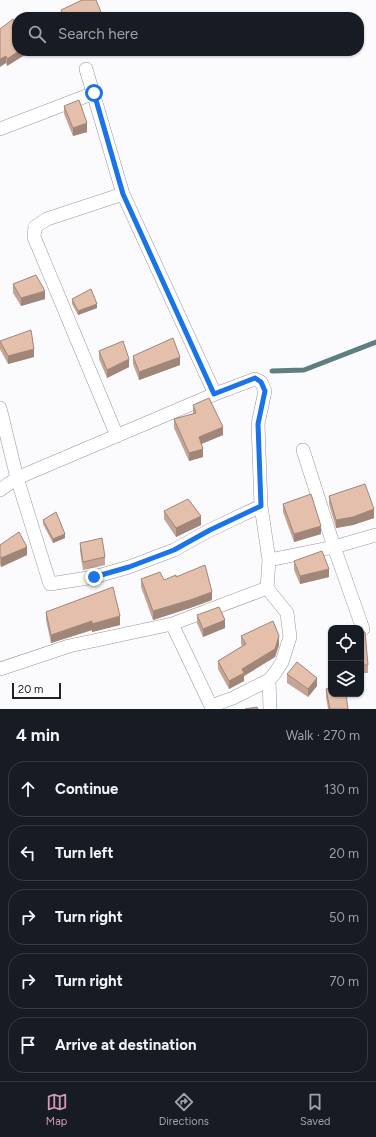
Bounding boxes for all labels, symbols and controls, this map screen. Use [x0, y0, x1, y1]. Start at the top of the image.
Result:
search box [12, 12, 364, 56]
icon: search [26, 23, 48, 45]
text: Search here [58, 25, 138, 43]
route start [85, 84, 103, 102]
route end [85, 568, 103, 586]
map controls [328, 625, 364, 697]
button: locate [328, 625, 364, 661]
button: layers [328, 661, 364, 697]
scale bar [12, 681, 61, 700]
text: 20 m [18, 683, 43, 696]
text: 4 min [16, 725, 60, 745]
text: Walk · 270 m [286, 728, 360, 743]
icon: ahead [17, 778, 39, 800]
text: Continue [55, 780, 118, 798]
text: 130 m [324, 782, 359, 797]
icon: left [17, 842, 39, 864]
text: Turn left [55, 844, 113, 862]
text: 20 m [329, 846, 359, 861]
icon: right [17, 906, 39, 928]
text: Turn right [55, 908, 123, 926]
text: 50 m [329, 910, 359, 925]
icon: right [17, 970, 39, 992]
text: Turn right [55, 972, 123, 990]
text: 70 m [329, 974, 359, 989]
icon: arrive [17, 1034, 39, 1056]
text: Arrive at destination [55, 1036, 196, 1054]
tab: Map [46, 1091, 68, 1128]
tab: Directions [159, 1091, 209, 1128]
tab: Saved [300, 1091, 330, 1128]

